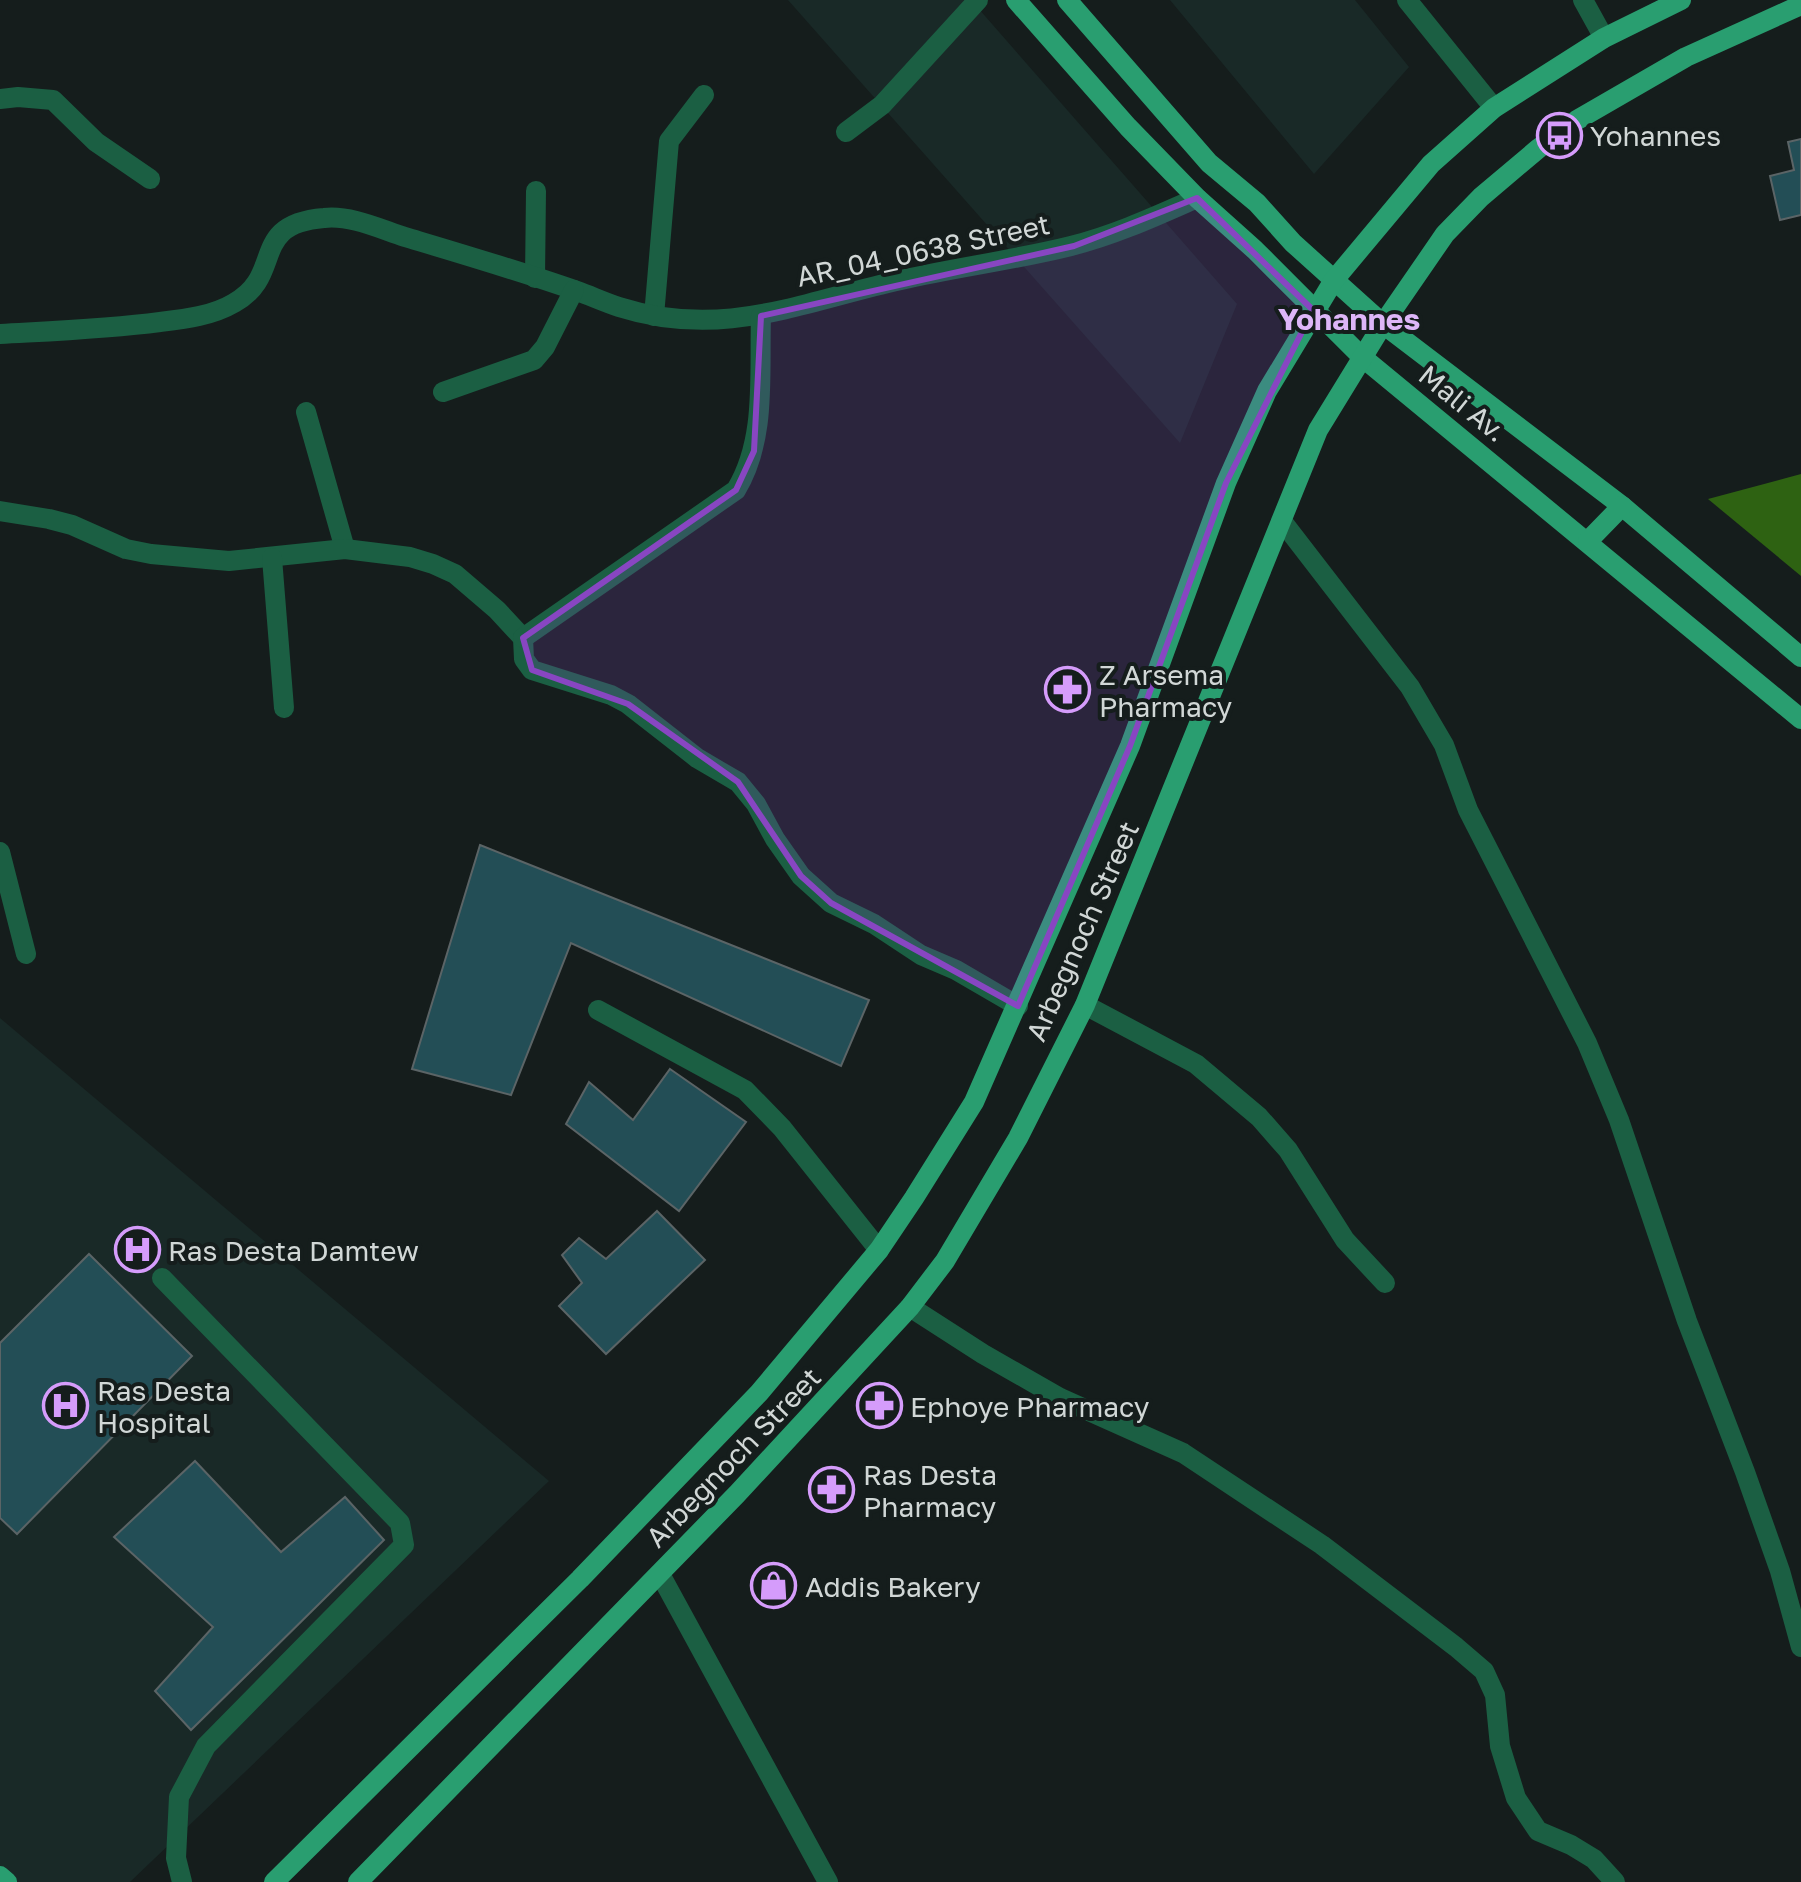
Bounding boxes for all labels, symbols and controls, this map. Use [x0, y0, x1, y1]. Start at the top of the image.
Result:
bus stop icon: Yohannes [1535, 111, 1583, 159]
place label: Yohannes [1590, 119, 1721, 152]
street label: AR_04_0638 Street [793, 207, 1053, 293]
district label: Yohannes [1278, 301, 1420, 337]
street label: Mali Av. [1413, 358, 1513, 448]
place label: Z Arsema Pharmacy [1099, 658, 1233, 723]
pharmacy icon: Z Arsema Pharmacy [1044, 666, 1092, 714]
street label: Arbegnoch Street [1019, 816, 1145, 1046]
hospital icon: Ras Desta Damtew [113, 1226, 161, 1274]
place label: Ras Desta Damtew [168, 1234, 419, 1267]
street label: Arbegnoch Street [639, 1360, 827, 1554]
place label: Ras Desta Hospital [97, 1374, 231, 1439]
hospital icon: Ras Desta Hospital [42, 1382, 90, 1430]
pharmacy icon: Ephoye Pharmacy [855, 1382, 903, 1430]
place label: Ephoye Pharmacy [910, 1390, 1150, 1423]
place label: Ras Desta Pharmacy [863, 1458, 997, 1523]
pharmacy icon: Ras Desta Pharmacy [808, 1466, 856, 1514]
shop icon: Addis Bakery [750, 1562, 798, 1610]
place label: Addis Bakery [805, 1570, 981, 1603]

